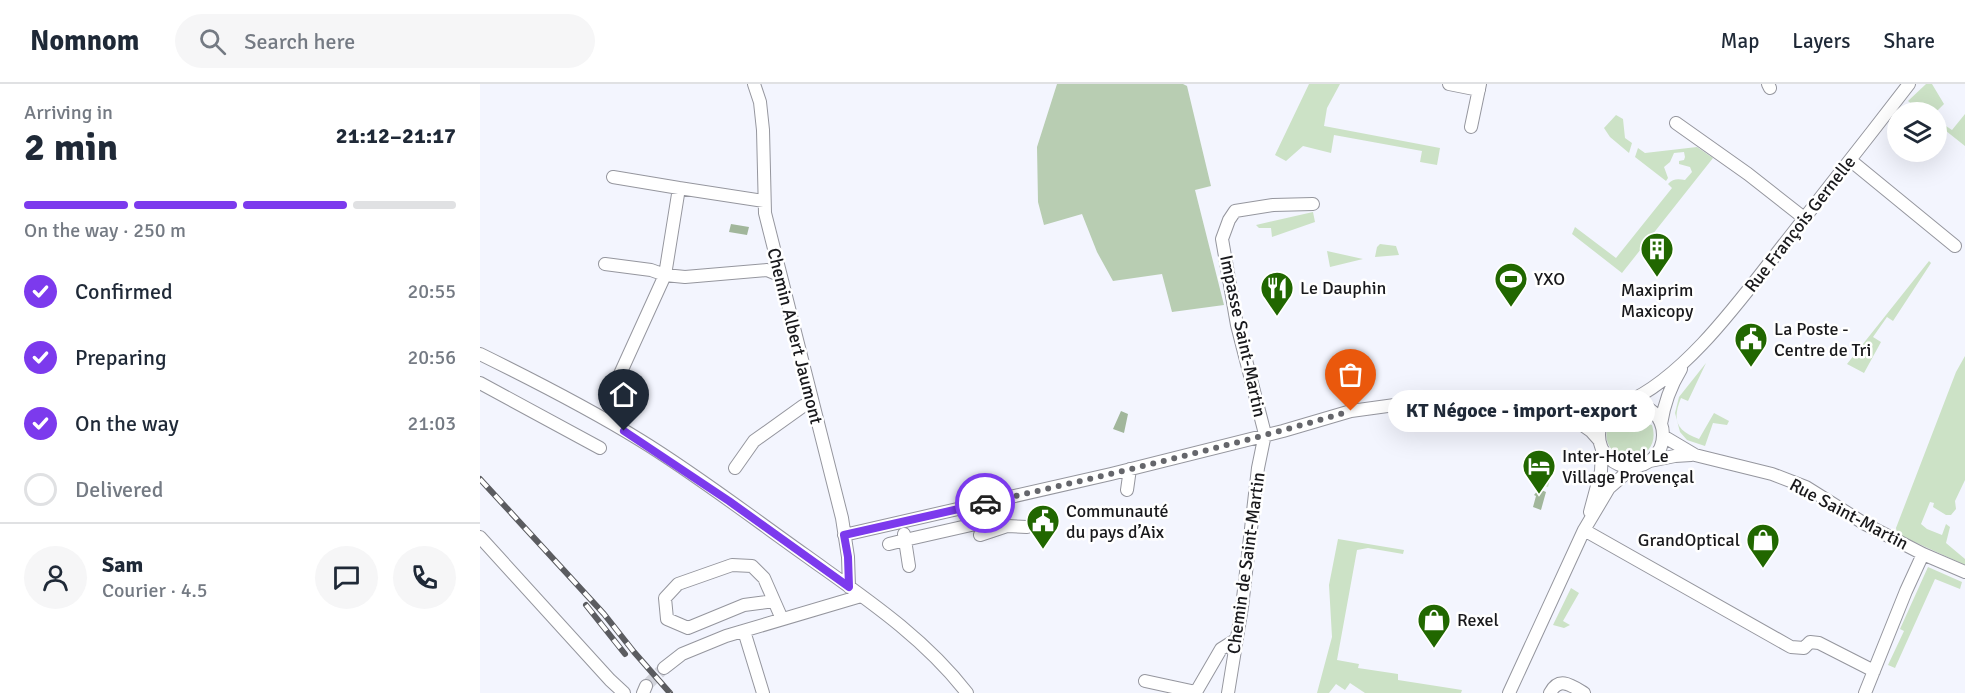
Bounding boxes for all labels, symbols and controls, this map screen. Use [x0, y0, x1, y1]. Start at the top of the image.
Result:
search box [175, 14, 595, 68]
text: Nomnom [30, 24, 139, 58]
icon: search [196, 25, 229, 58]
text: Search here [244, 28, 355, 55]
text: Map [1721, 28, 1759, 54]
text: Layers [1792, 28, 1850, 54]
text: Share [1883, 28, 1935, 54]
text: Arriving in [24, 100, 113, 125]
map controls [1887, 102, 1947, 162]
button: layers [1887, 102, 1947, 162]
text: 21:12–21:17 [336, 122, 456, 149]
text: 2 min [24, 123, 118, 171]
street label: Rue François Gernelle [1740, 151, 1860, 297]
text: On the way · 250 m [24, 218, 186, 243]
building icon: Maxiprim Maxicopy [1639, 231, 1675, 278]
street label: Chemin Albert Jaumont [762, 246, 828, 426]
street label: Impasse Saint-Martin [1215, 253, 1271, 419]
sports icon: YXO [1493, 261, 1529, 308]
place label: YXO [1534, 268, 1565, 290]
restaurant icon: Le Dauphin [1259, 270, 1295, 317]
icon: check [24, 275, 57, 308]
place label: Le Dauphin [1300, 277, 1386, 299]
text: Confirmed [75, 278, 173, 305]
text: 20:55 [407, 279, 456, 304]
place label: Maxiprim Maxicopy [1621, 279, 1694, 322]
place label: La Poste - Centre de Tri [1774, 318, 1871, 361]
public building icon: La Poste - Centre de Tri [1733, 321, 1769, 368]
icon: check [24, 341, 57, 374]
text: Preparing [75, 344, 167, 371]
text: 20:56 [407, 345, 456, 370]
pin [1325, 349, 1376, 411]
icon: bag [1334, 358, 1367, 391]
pin [598, 369, 649, 431]
icon: home [607, 378, 640, 411]
callout: KT Négoce - import-export [1387, 390, 1654, 432]
text: KT Négoce - import-export [1406, 398, 1637, 423]
icon: check [24, 407, 57, 440]
text: On the way [75, 410, 179, 437]
text: 21:03 [407, 411, 456, 436]
place label: Inter-Hotel Le Village Provençal [1562, 445, 1694, 488]
hotel icon: Inter-Hotel Le Village Provençal [1521, 448, 1557, 495]
street label: Chemin de Saint-Martin [1222, 471, 1270, 655]
courier [955, 473, 1015, 533]
street label: Rue Saint-Martin [1786, 473, 1912, 555]
text: Delivered [75, 476, 163, 503]
icon: car [969, 487, 1002, 520]
place label: Communauté du pays d’Aix [1066, 500, 1169, 543]
public building icon: Communauté du pays d’Aix [1025, 503, 1061, 550]
shop icon: GrandOptical [1745, 522, 1781, 569]
place label: GrandOptical [1638, 529, 1740, 551]
button: person [24, 546, 87, 609]
button: chat [315, 546, 378, 609]
button: phone [393, 546, 456, 609]
text: Sam [102, 551, 143, 578]
text: Courier · 4.5 [102, 578, 208, 603]
shop icon: Rexel [1416, 602, 1452, 649]
place label: Rexel [1457, 609, 1499, 631]

